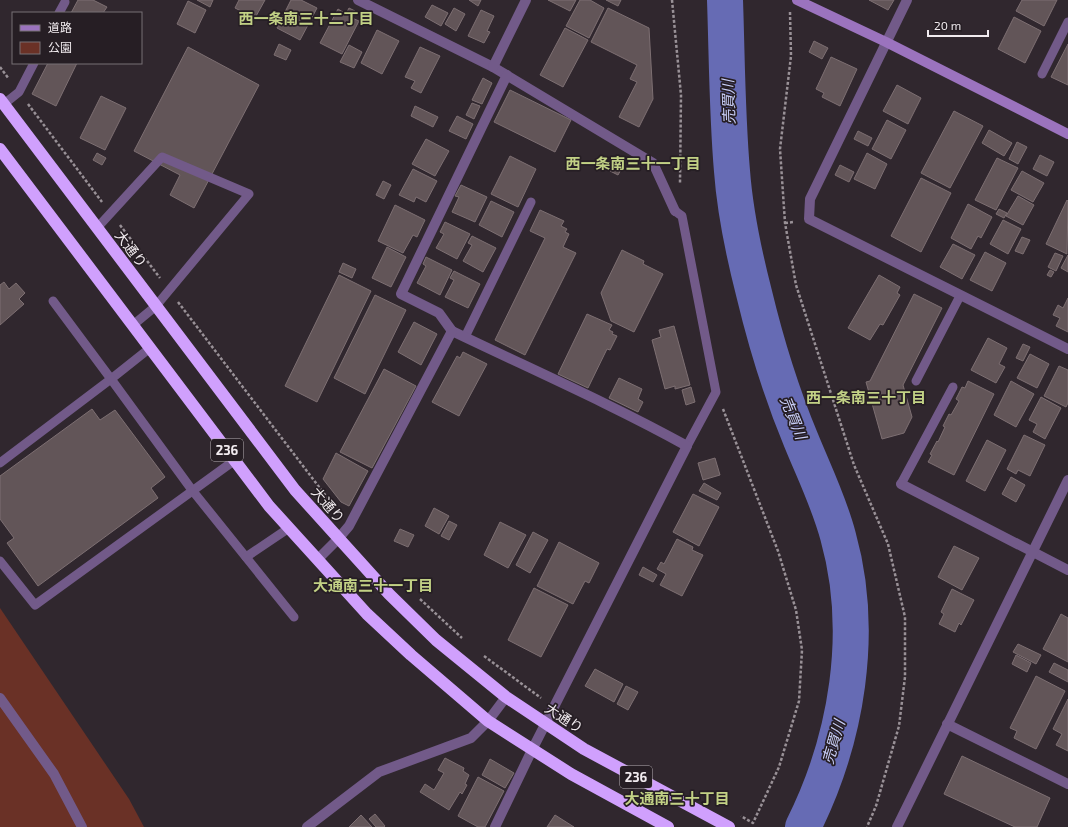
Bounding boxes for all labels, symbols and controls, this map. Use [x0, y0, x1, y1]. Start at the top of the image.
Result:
district label: 西一条南三十二丁目 [238, 9, 374, 27]
legend [12, 12, 142, 64]
scale bar [928, 12, 988, 38]
text: 20 m [934, 18, 961, 32]
text: 道路 [48, 20, 72, 34]
text: 公園 [48, 40, 72, 54]
water label: 売買川 [718, 77, 738, 125]
district label: 西一条南三十一丁目 [565, 154, 701, 172]
street label: 大通り [112, 227, 151, 271]
district label: 西一条南三十丁目 [806, 388, 926, 406]
water label: 売買川 [777, 393, 811, 444]
road number: 236 [211, 439, 243, 461]
street label: 大通り [308, 483, 349, 526]
district label: 大通南三十一丁目 [313, 576, 433, 594]
street label: 大通り [542, 699, 587, 736]
water label: 売買川 [818, 716, 848, 766]
road number: 236 [620, 766, 652, 788]
district label: 大通南三十丁目 [624, 789, 730, 807]

